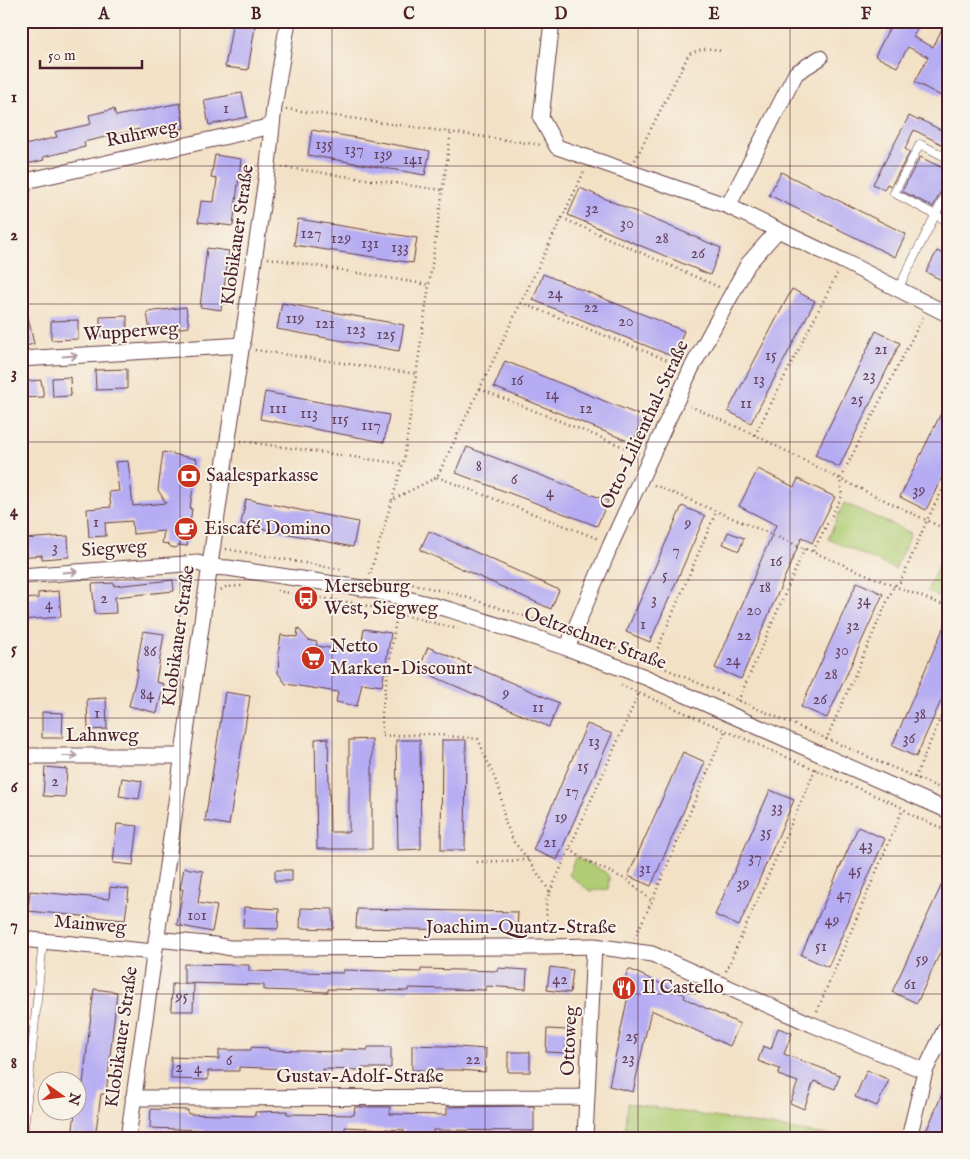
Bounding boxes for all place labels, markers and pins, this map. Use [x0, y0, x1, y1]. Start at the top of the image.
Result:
bank icon: Saalesparkasse [176, 463, 202, 489]
place label: Saalesparkasse [206, 464, 319, 488]
cafe icon: Eiscafé Domino [173, 516, 199, 542]
place label: Eiscafé Domino [204, 517, 331, 541]
place label: Merseburg West, Siegweg [324, 575, 438, 621]
bus stop icon: Merseburg West, Siegweg [293, 585, 319, 611]
place label: Netto Marken-Discount [330, 635, 473, 681]
supermarket icon: Netto Marken-Discount [300, 645, 326, 671]
restaurant icon: Il Castello [611, 975, 637, 1001]
place label: Il Castello [642, 976, 724, 1000]

